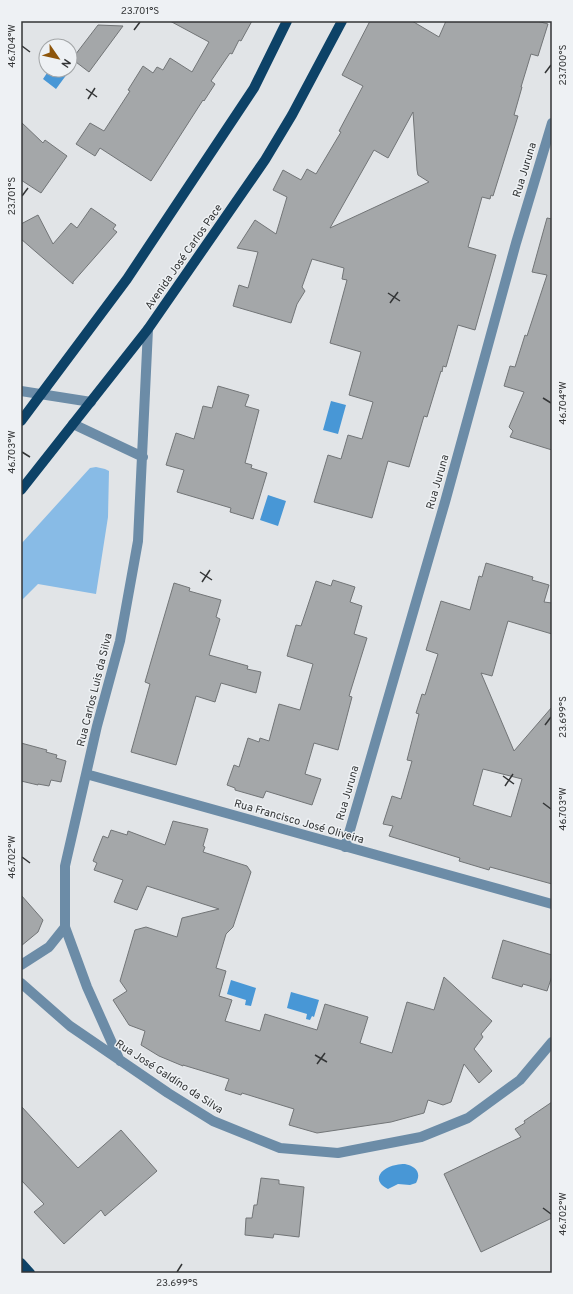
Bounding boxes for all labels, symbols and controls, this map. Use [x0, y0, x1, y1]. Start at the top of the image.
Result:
text: 23.701°S [121, 5, 159, 18]
text: 46.704°W [6, 24, 19, 68]
north arrow [38, 38, 78, 78]
text: 23.700°S [557, 44, 570, 86]
text: N [57, 56, 73, 70]
street label: Rua Juruna [510, 141, 540, 199]
text: 23.701°S [6, 177, 19, 215]
street label: Avenida José Carlos Pace [142, 201, 226, 313]
text: 46.704°W [557, 381, 570, 425]
text: 46.703°W [6, 430, 19, 474]
street label: Rua Juruna [423, 453, 453, 511]
street label: Rua Carlos Luis da Silva [74, 632, 116, 748]
text: 23.699°S [557, 696, 570, 738]
street label: Rua Juruna [333, 764, 363, 822]
text: 46.703°W [557, 787, 570, 831]
street label: Rua Francisco José Oliveira [232, 797, 366, 847]
text: 46.702°W [6, 835, 19, 879]
street label: Rua José Galdíno da Silva [112, 1037, 226, 1117]
text: 46.702°W [557, 1192, 570, 1236]
text: 23.699°S [156, 1277, 198, 1290]

